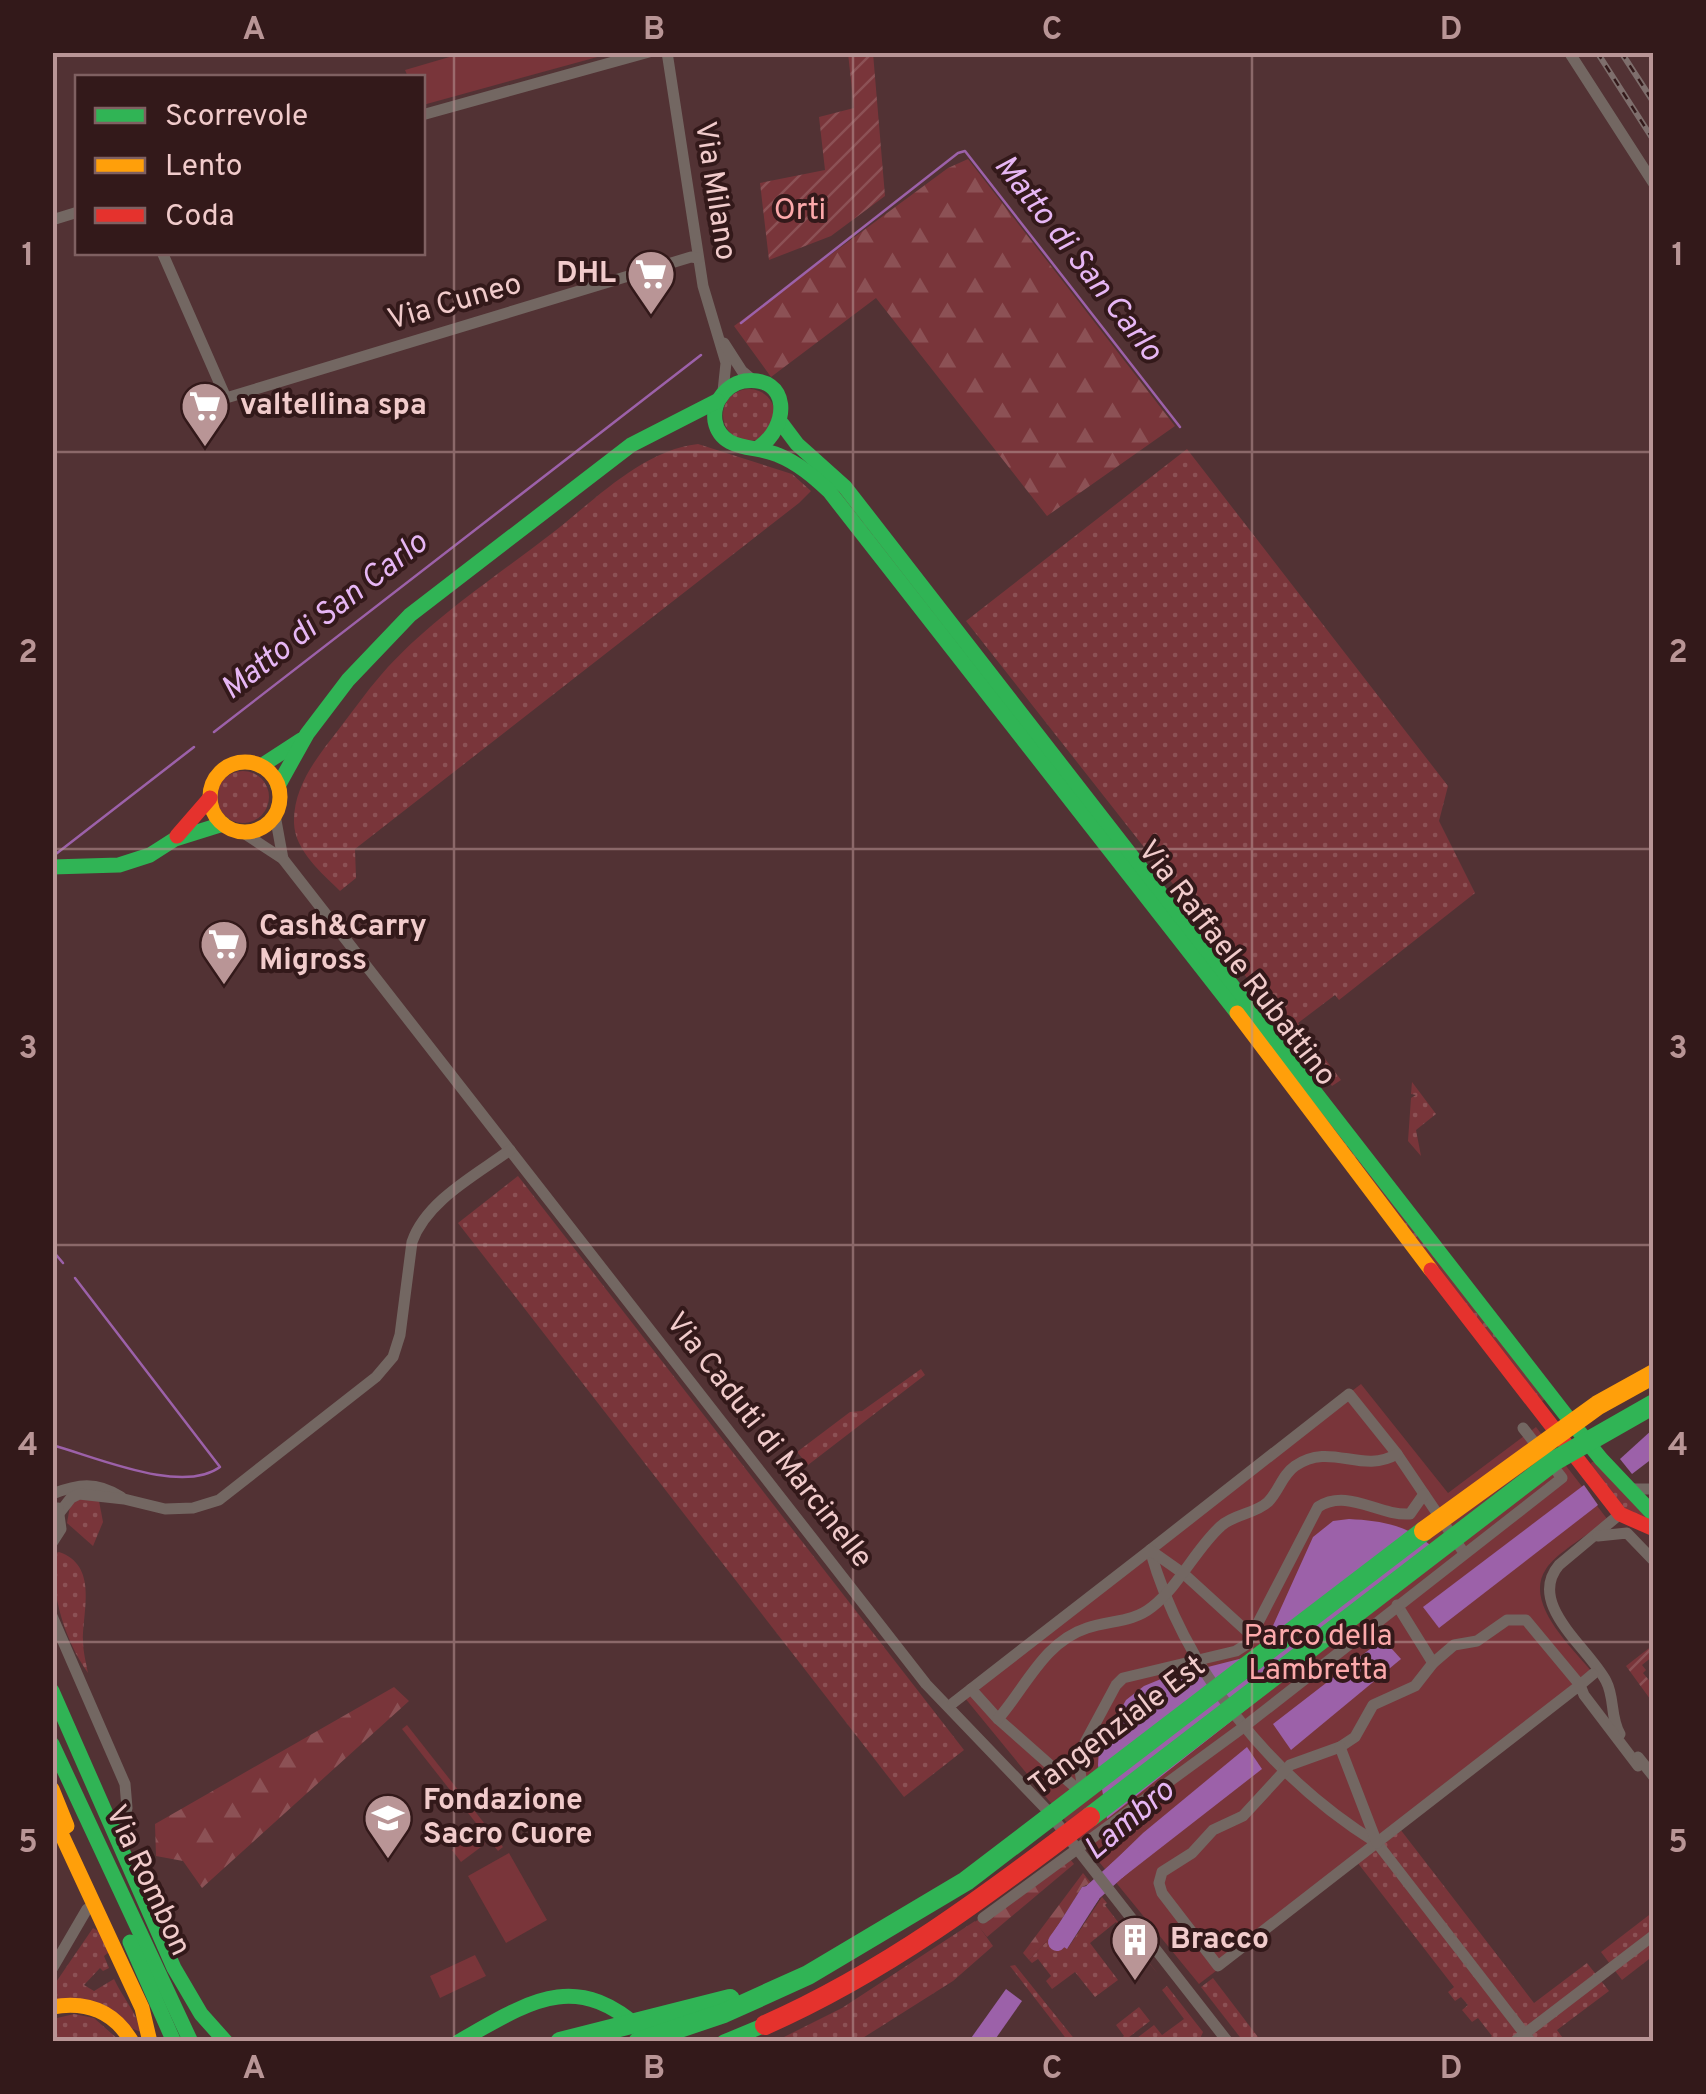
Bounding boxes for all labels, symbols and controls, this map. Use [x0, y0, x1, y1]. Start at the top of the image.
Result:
text: A [243, 11, 265, 51]
text: B [643, 11, 665, 51]
text: C [1042, 11, 1062, 51]
text: D [1440, 11, 1462, 51]
legend [75, 75, 425, 255]
text: Scorrevole [165, 99, 308, 136]
street label: Via Milano [685, 119, 743, 263]
water label: Matto di San Carlo [984, 148, 1171, 371]
text: Lento [165, 149, 242, 186]
park label: Orti [774, 193, 826, 230]
text: Coda [165, 199, 234, 236]
text: 1 [22, 237, 34, 277]
text: 1 [1672, 237, 1684, 277]
supermarket icon: DHL [625, 248, 677, 316]
place label: DHL [556, 256, 616, 293]
street label: Via Cuneo [384, 266, 526, 340]
supermarket icon: valtellina spa [179, 380, 231, 448]
place label: valtellina spa [240, 388, 427, 425]
water label: Matto di San Carlo [214, 523, 437, 710]
text: 2 [18, 634, 38, 674]
text: 2 [1668, 634, 1688, 674]
street label: Via Raffaele Rubattino [1129, 834, 1343, 1094]
place label: Cash&Carry Migross [259, 909, 427, 980]
supermarket icon: Cash&Carry Migross [198, 918, 250, 986]
text: 3 [18, 1030, 38, 1070]
text: 3 [1668, 1030, 1688, 1070]
street label: Via Caduti di Marcinelle [657, 1306, 879, 1576]
text: 4 [18, 1427, 38, 1467]
text: 4 [1668, 1427, 1688, 1467]
park label: Parco della Lambretta [1244, 1619, 1392, 1690]
street label: Tangenziale Est [1023, 1649, 1213, 1805]
water label: Lambro [1077, 1771, 1184, 1870]
place label: Fondazione Sacro Cuore [423, 1783, 592, 1854]
school or university icon: Fondazione Sacro Cuore [362, 1792, 414, 1860]
street label: Via Rombon [96, 1800, 198, 1962]
text: 5 [18, 1824, 38, 1864]
text: 5 [1668, 1824, 1688, 1864]
building icon: Bracco [1109, 1914, 1161, 1982]
place label: Bracco [1170, 1922, 1269, 1959]
text: A [243, 2050, 265, 2090]
text: B [643, 2050, 665, 2090]
text: C [1042, 2050, 1062, 2090]
text: D [1440, 2050, 1462, 2090]

